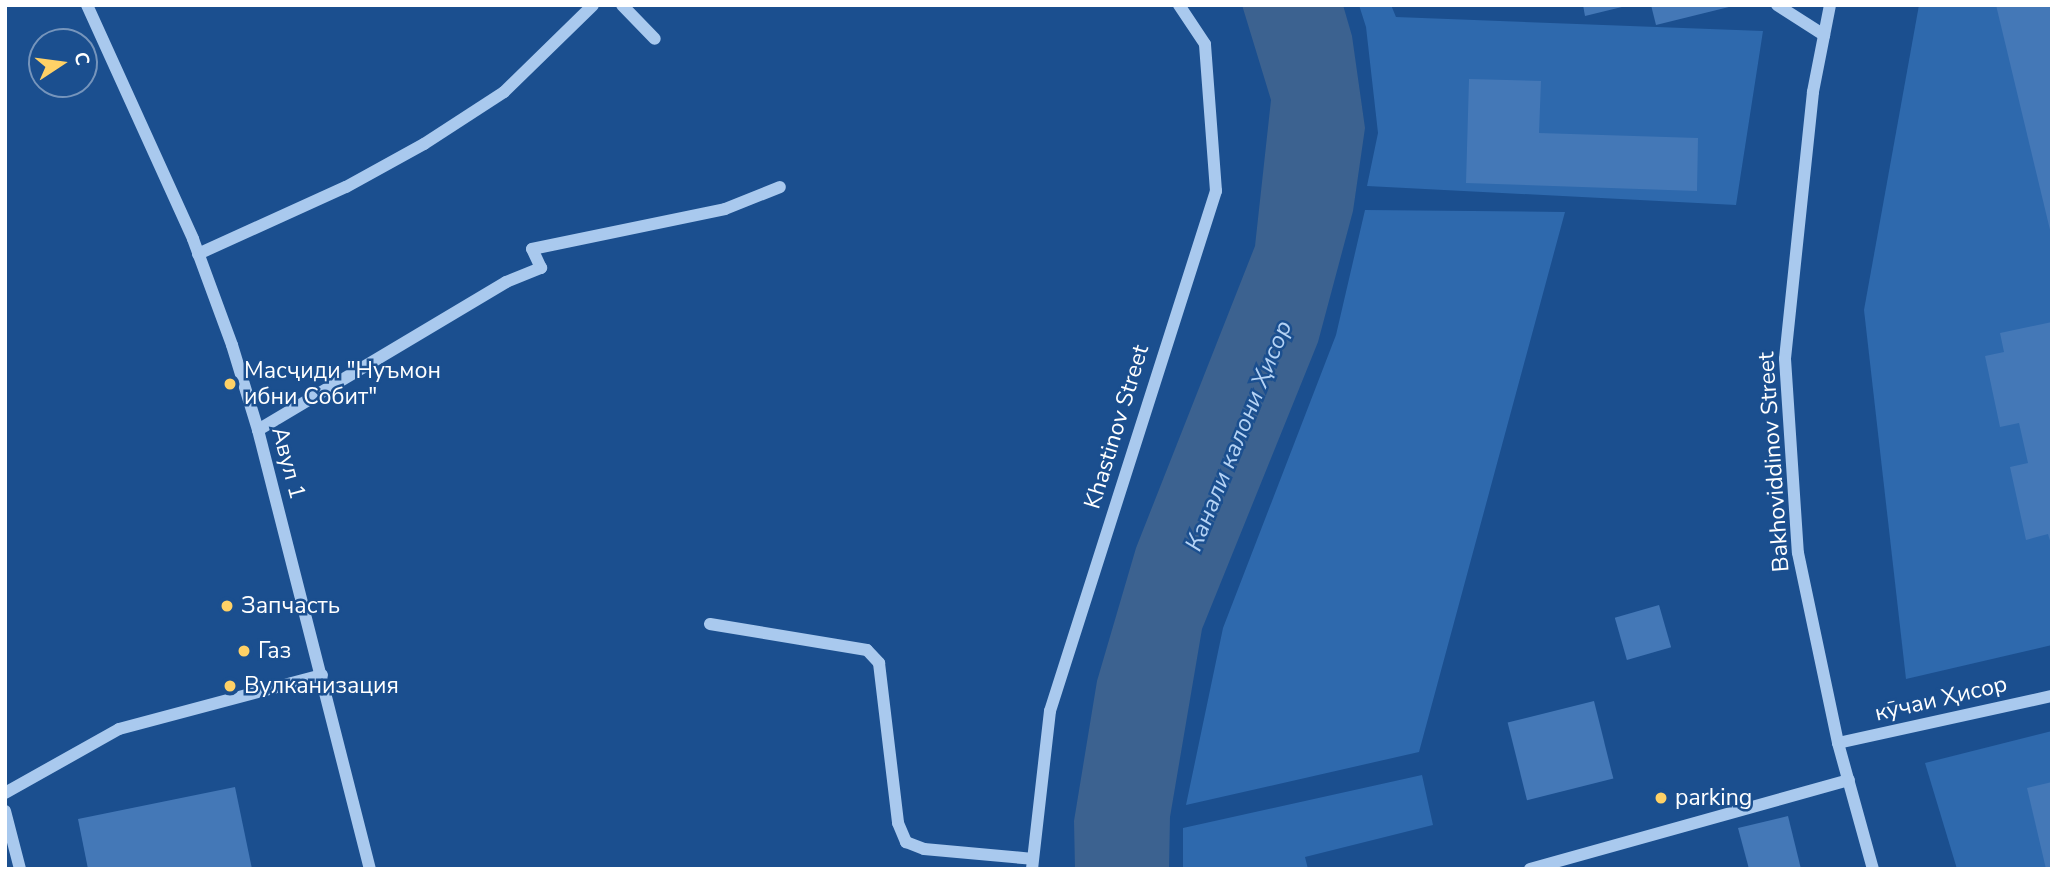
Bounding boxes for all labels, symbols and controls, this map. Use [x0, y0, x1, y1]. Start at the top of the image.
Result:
north arrow [28, 28, 98, 98]
text: С [67, 50, 96, 68]
water label: Канали калони Ҳисор [1180, 317, 1298, 555]
street label: Khastinov Street [1079, 342, 1155, 512]
street label: Bakhoviddinov Street [1753, 351, 1795, 573]
place label: Масҷиди "Нуъмон ибни Собит" [244, 357, 441, 411]
marker: Масҷиди "Нуъмон ибни Собит" [222, 376, 238, 392]
street label: Авул 1 [265, 424, 311, 502]
place label: Запчасть [241, 592, 340, 620]
marker: Запчасть [219, 598, 235, 614]
place label: Газ [258, 637, 291, 665]
marker: Газ [236, 643, 252, 659]
street label: кӯчаи Ҳисор [1872, 670, 2010, 728]
place label: Вулканизация [244, 672, 399, 700]
marker: Вулканизация [222, 678, 238, 694]
place label: parking [1675, 784, 1752, 812]
marker: parking [1653, 790, 1669, 806]

